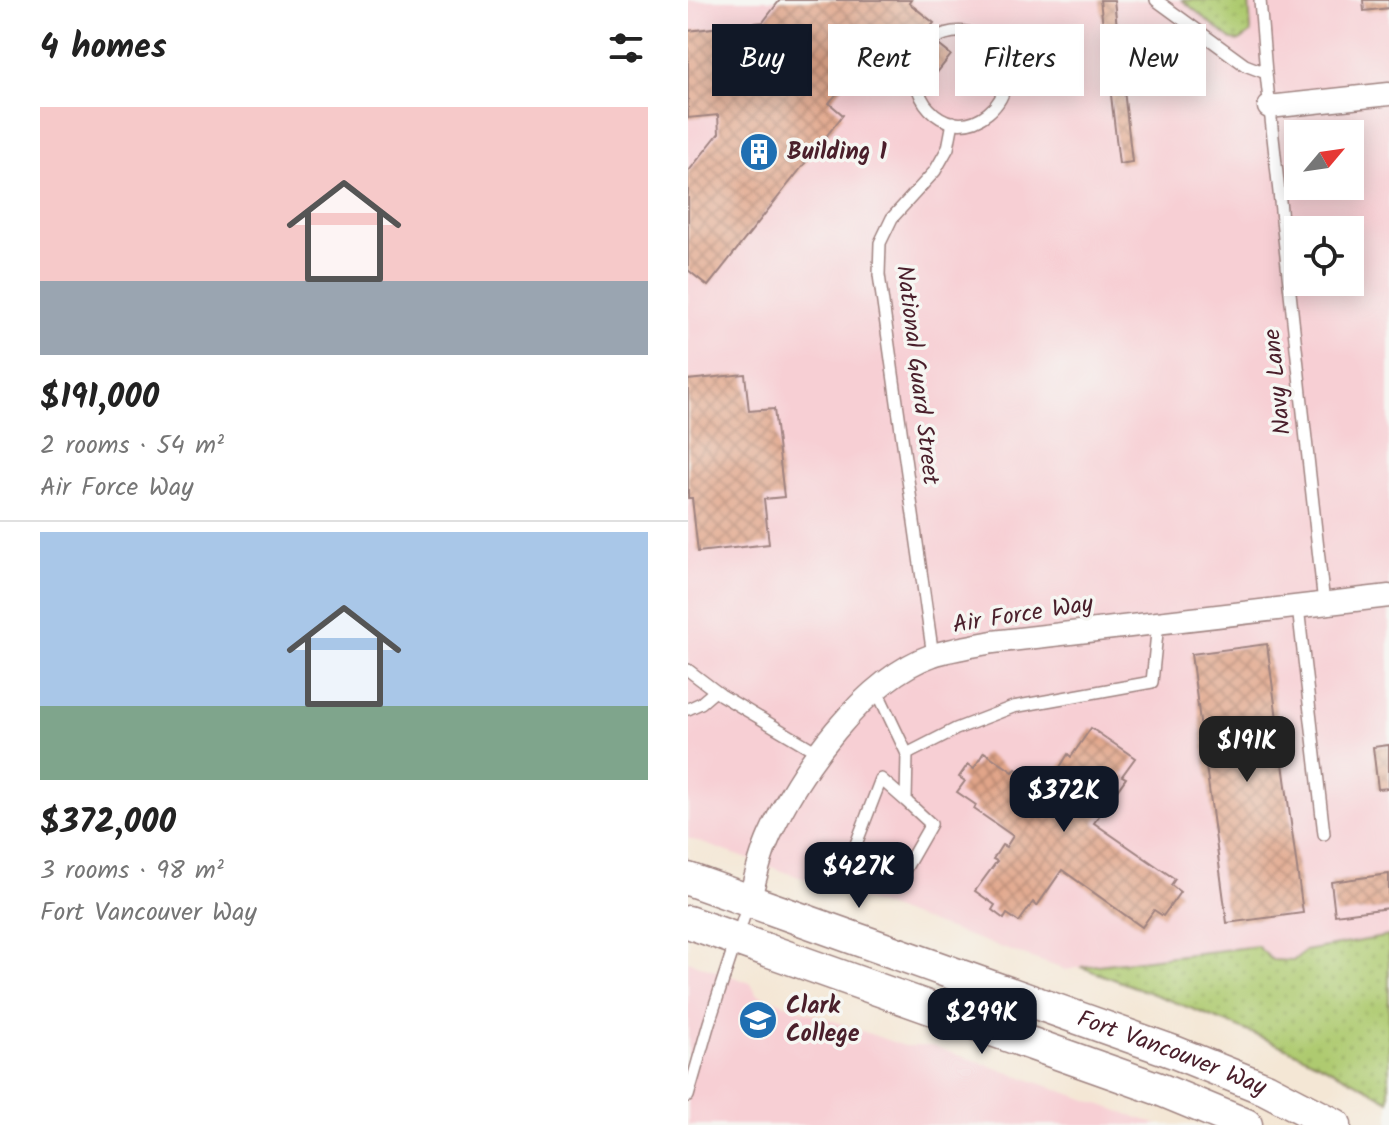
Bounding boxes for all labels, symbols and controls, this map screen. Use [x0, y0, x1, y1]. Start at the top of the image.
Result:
text: 4 homes [40, 21, 167, 75]
chip: Buy [712, 24, 812, 96]
chip: Rent [828, 24, 939, 96]
chip: Filters [955, 24, 1084, 96]
chip: New [1100, 24, 1206, 96]
icon: filters [604, 26, 648, 70]
north arrow [1284, 120, 1364, 200]
map controls [1284, 120, 1364, 296]
building icon: Building 1 [738, 131, 780, 173]
place label: Building 1 [787, 133, 888, 172]
icon: home [272, 159, 416, 303]
button: locate [1284, 216, 1364, 296]
street label: National Guard Street [884, 263, 950, 488]
street label: Navy Lane [1253, 327, 1303, 437]
text: $191,000 [40, 371, 159, 425]
text: 2 rooms · 54 m² [40, 425, 224, 467]
text: Air Force Way [40, 467, 193, 509]
icon: home [272, 584, 416, 728]
street label: Air Force Way [950, 585, 1097, 645]
pin: $191K [1191, 716, 1303, 784]
text: $191K [1217, 721, 1277, 763]
pin: $372K [1008, 766, 1120, 834]
text: $372K [1028, 771, 1100, 813]
text: $372,000 [40, 796, 176, 850]
pin: $427K [803, 842, 915, 910]
text: $427K [823, 847, 895, 889]
text: 3 rooms · 98 m² [40, 850, 224, 892]
text: Fort Vancouver Way [40, 892, 257, 934]
place label: Clark College [786, 987, 860, 1054]
pin: $299K [926, 988, 1038, 1056]
text: $299K [946, 993, 1018, 1035]
school or university icon: Clark College [737, 999, 779, 1041]
street label: Fort Vancouver Way [1071, 999, 1273, 1107]

